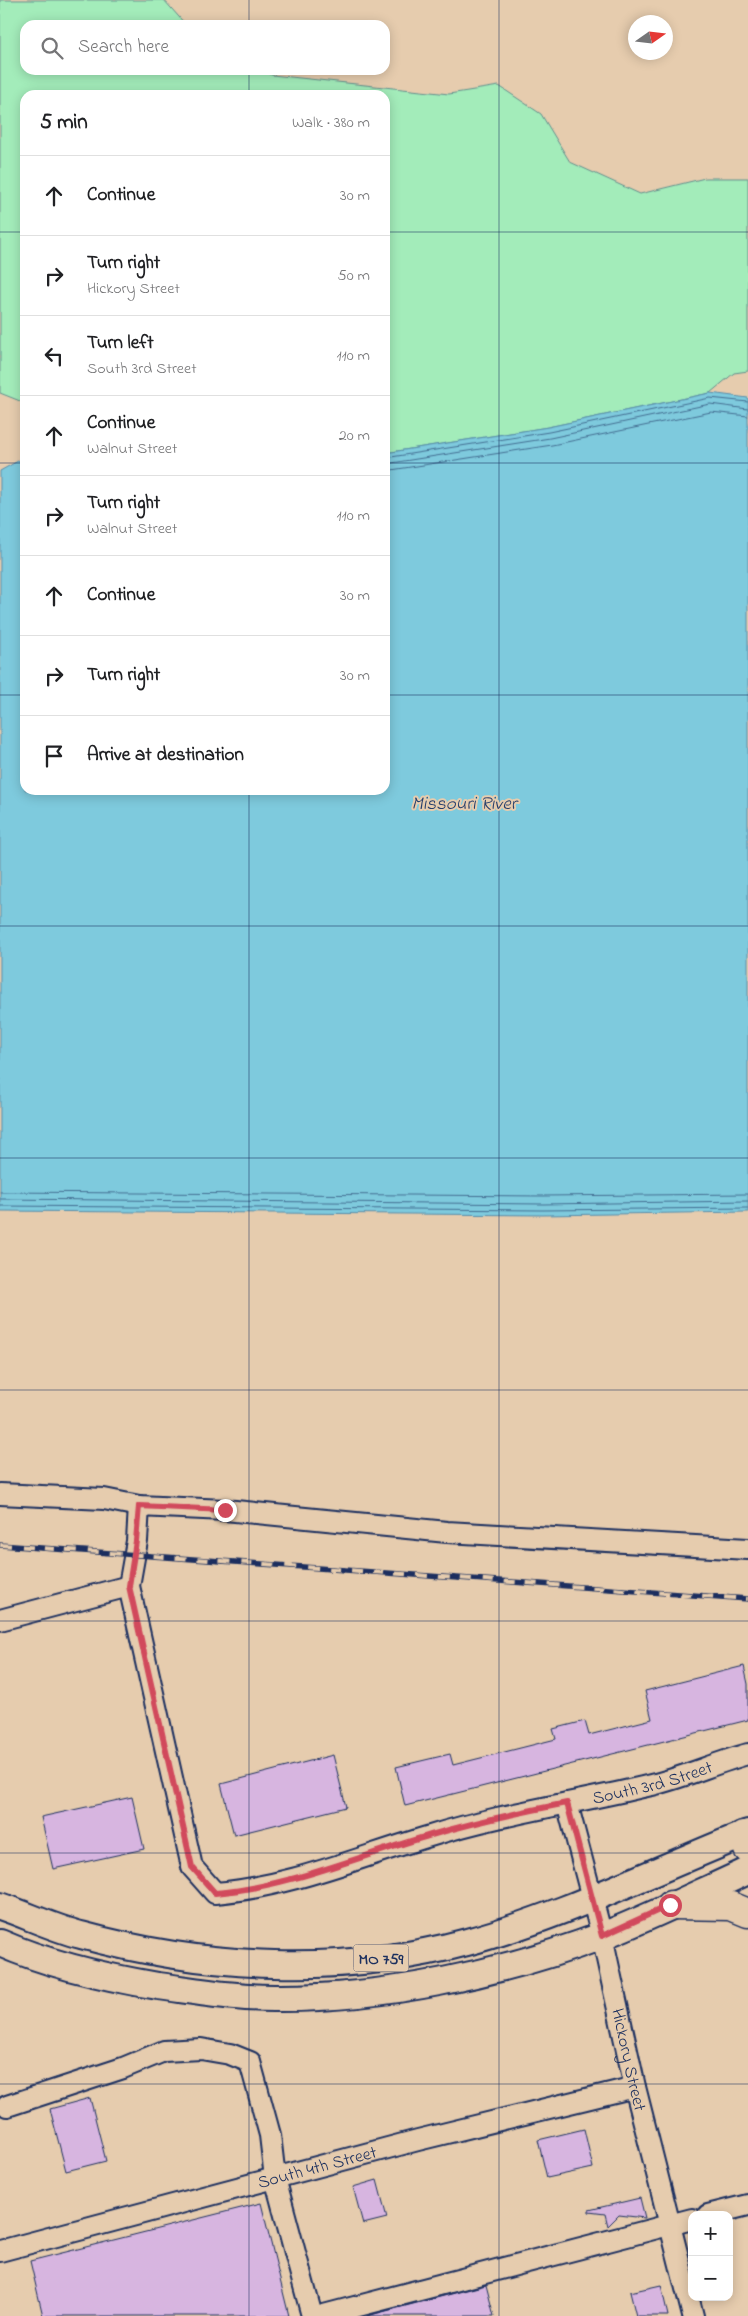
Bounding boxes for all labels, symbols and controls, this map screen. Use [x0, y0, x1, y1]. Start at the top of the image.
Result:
north arrow [628, 15, 673, 60]
search box [20, 20, 390, 75]
icon: search [38, 34, 66, 62]
text: Search here [78, 34, 169, 61]
text: 5 min [40, 108, 88, 138]
text: Walk · 380 m [292, 111, 370, 135]
icon: ahead [40, 182, 68, 210]
text: Continue [87, 182, 155, 209]
text: 30 m [340, 184, 370, 208]
text: Turn right [87, 250, 160, 277]
icon: right [40, 262, 68, 290]
text: 50 m [338, 264, 370, 288]
text: Hickory Street [87, 277, 180, 301]
text: Turn left [87, 330, 154, 357]
icon: left [40, 342, 68, 370]
text: 110 m [336, 344, 370, 368]
text: South 3rd Street [87, 357, 197, 381]
text: Continue [87, 410, 155, 437]
icon: ahead [40, 422, 68, 450]
text: 20 m [339, 424, 370, 448]
text: Walnut Street [87, 437, 177, 461]
text: Turn right [87, 490, 160, 517]
icon: right [40, 502, 68, 530]
text: 110 m [336, 504, 370, 528]
text: Walnut Street [87, 517, 177, 541]
icon: ahead [40, 582, 68, 610]
text: Continue [87, 582, 155, 609]
text: 30 m [340, 584, 370, 608]
icon: right [40, 662, 68, 690]
text: Turn right [87, 662, 160, 689]
text: 30 m [340, 664, 370, 688]
icon: arrive [40, 742, 68, 770]
text: Arrive at destination [87, 742, 244, 769]
water label: Missouri River [411, 791, 519, 818]
route end [214, 1499, 237, 1522]
street label: South 3rd Street [590, 1755, 716, 1813]
route start [659, 1894, 682, 1917]
road number: MO 759 [354, 1945, 408, 1972]
street label: Hickory Street [603, 2006, 652, 2114]
street label: South 4th Street [255, 2140, 380, 2197]
map controls [688, 2211, 733, 2301]
button: + [688, 2211, 733, 2256]
button: − [688, 2256, 733, 2301]

